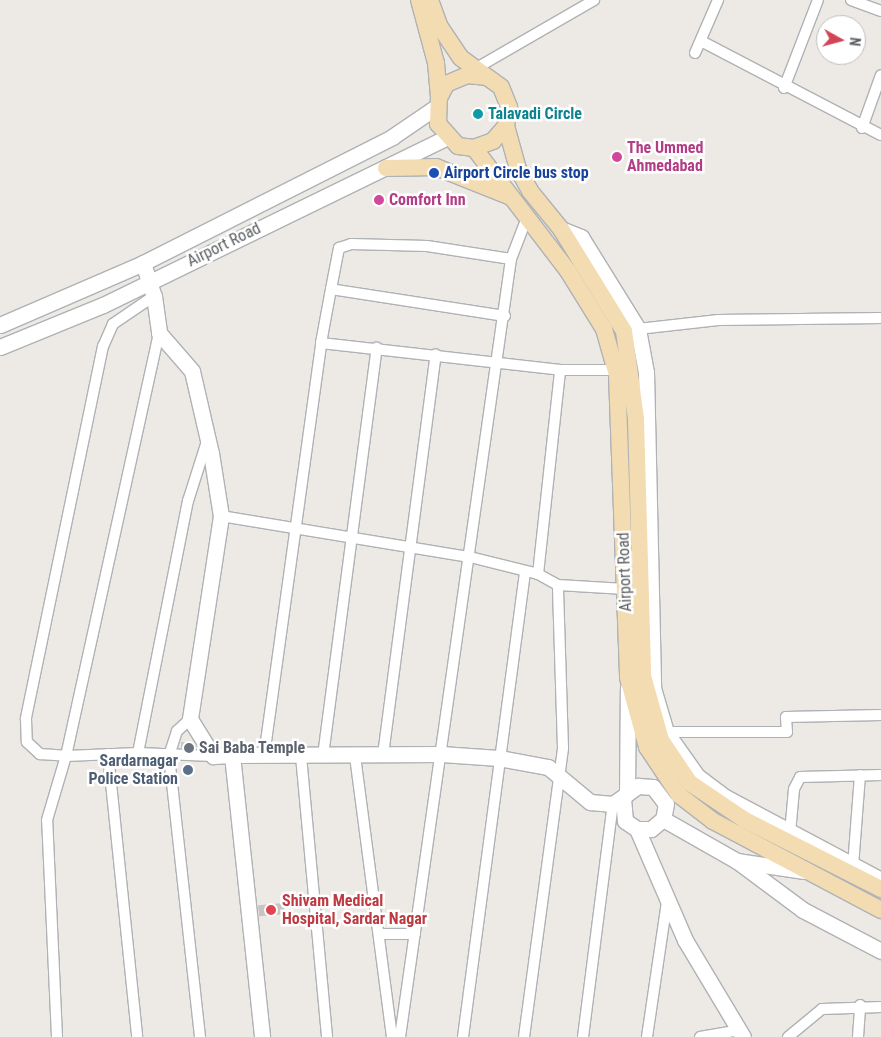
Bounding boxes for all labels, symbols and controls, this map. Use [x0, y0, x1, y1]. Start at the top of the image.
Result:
north arrow [816, 15, 866, 65]
text: N [846, 36, 863, 47]
place label: Talavadi Circle [488, 104, 582, 124]
marker: Talavadi Circle [472, 108, 484, 120]
place label: The Ummed Ahmedabad [627, 138, 703, 176]
marker: The Ummed Ahmedabad [611, 151, 623, 163]
place label: Airport Circle bus stop [444, 163, 589, 183]
marker: Airport Circle bus stop [428, 167, 440, 179]
place label: Comfort Inn [389, 190, 466, 210]
marker: Comfort Inn [373, 194, 385, 206]
street label: Airport Road [184, 219, 264, 271]
street label: Airport Road [614, 532, 636, 612]
place label: Sai Baba Temple [199, 738, 306, 758]
marker: Sai Baba Temple [183, 742, 195, 754]
place label: Sardarnagar Police Station [88, 751, 178, 789]
marker: Sardarnagar Police Station [182, 764, 194, 776]
place label: Shivam Medical Hospital, Sardar Nagar [282, 891, 427, 929]
marker: Shivam Medical Hospital, Sardar Nagar [264, 903, 278, 917]

